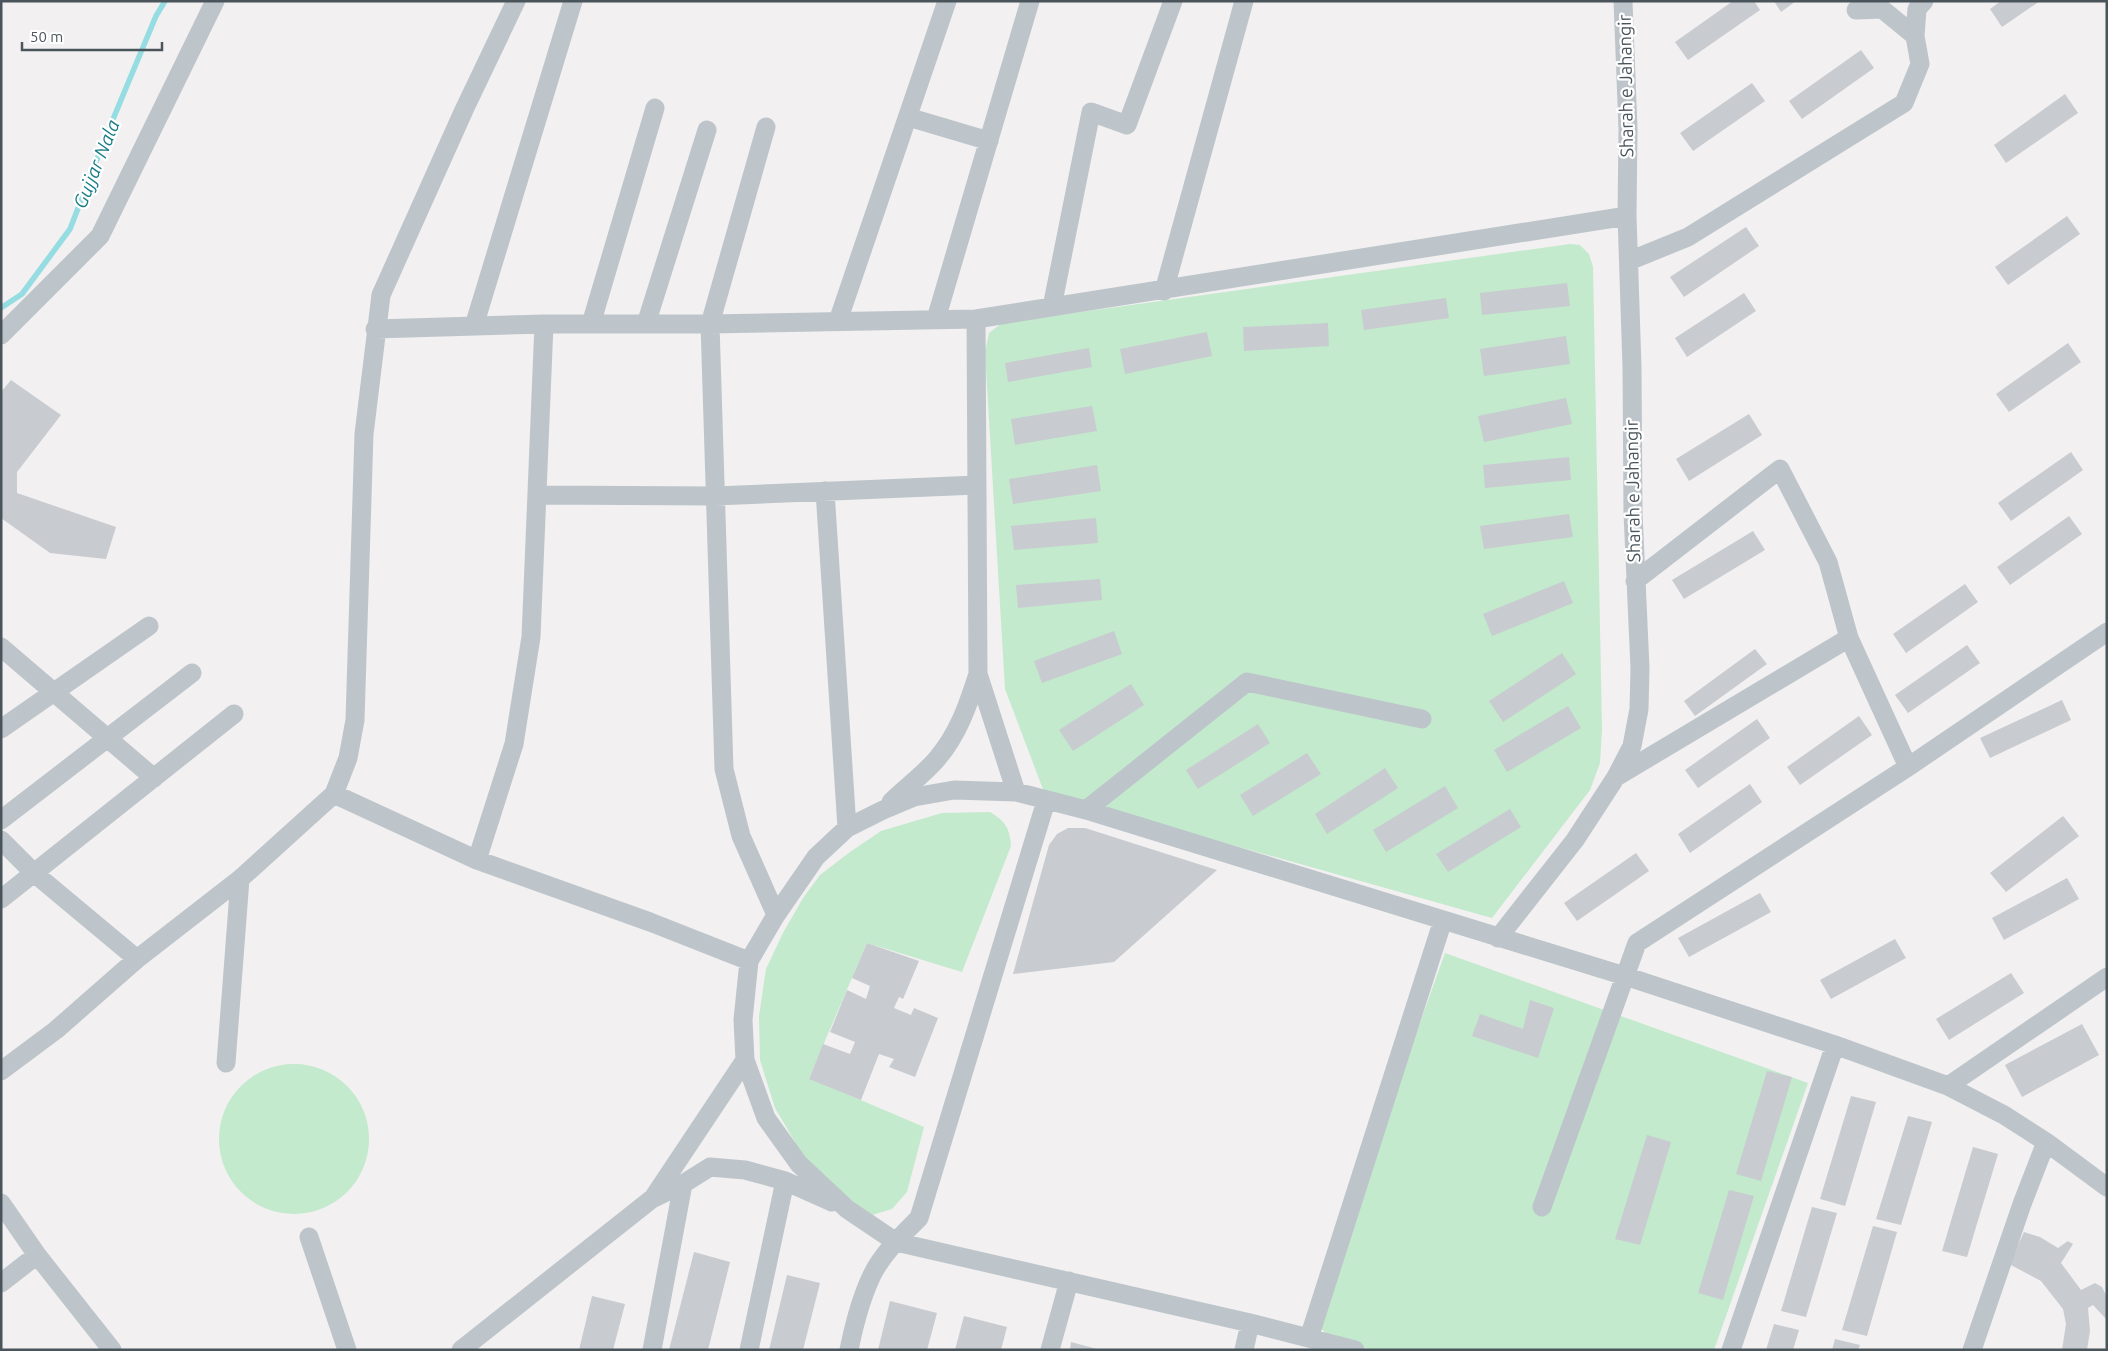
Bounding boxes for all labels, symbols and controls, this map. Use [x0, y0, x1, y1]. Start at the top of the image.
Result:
street label: Sharah e Jahangir [1614, 14, 1636, 158]
scale bar [22, 20, 162, 52]
text: 50 m [30, 28, 63, 45]
water label: Gujjar Nala [68, 117, 124, 211]
street label: Sharah e Jahangir [1621, 419, 1643, 563]

